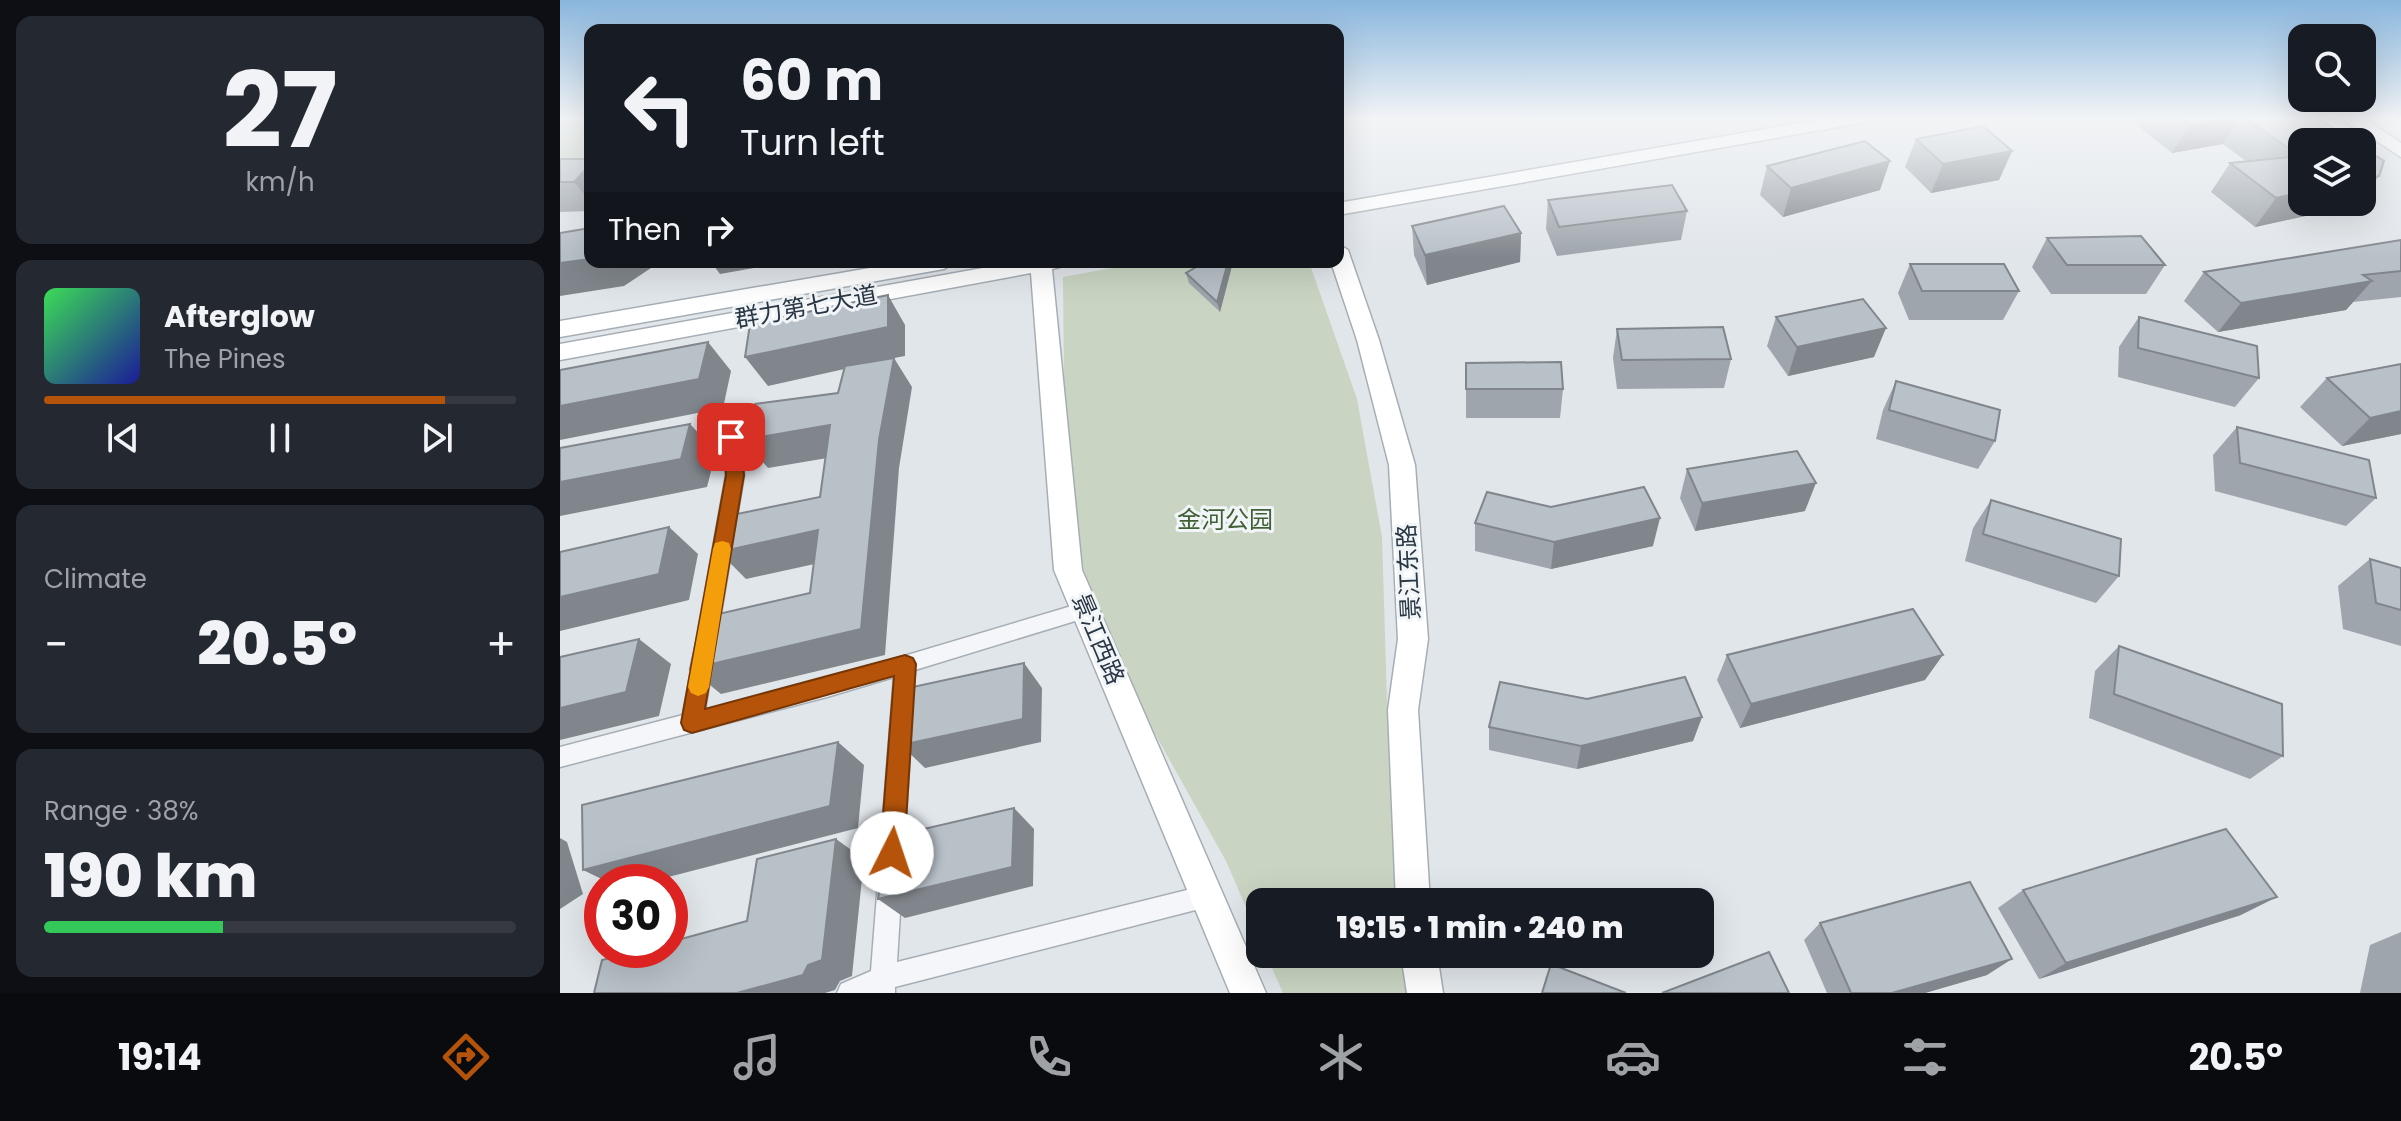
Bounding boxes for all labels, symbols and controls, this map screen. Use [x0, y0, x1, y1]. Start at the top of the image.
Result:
map controls [2288, 24, 2376, 216]
button: search [2288, 24, 2376, 112]
text: 27 [222, 38, 338, 183]
text: 60 m [740, 41, 883, 120]
icon: left [608, 56, 712, 160]
text: Turn left [740, 117, 885, 168]
button: layers [2288, 128, 2376, 216]
text: km/h [245, 164, 315, 200]
text: Then [608, 208, 681, 251]
icon: right [697, 208, 741, 252]
street label: 群力第七大道 [732, 278, 880, 335]
text: Afterglow [164, 295, 315, 338]
text: The Pines [164, 341, 286, 377]
pin [697, 403, 765, 471]
icon: arrive [709, 415, 753, 459]
icon: previous [101, 416, 145, 460]
icon: pause [258, 416, 302, 460]
icon: next [415, 416, 459, 460]
park label: 金河公园 [1177, 503, 1273, 536]
street label: 景江东路 [1390, 523, 1427, 621]
text: Climate [44, 561, 147, 597]
street label: 景江西路 [1065, 588, 1132, 689]
text: 20.5° [197, 602, 357, 686]
text: − [44, 614, 68, 675]
text: + [486, 614, 516, 675]
text: Range · 38% [44, 793, 199, 829]
position arrow [850, 811, 934, 895]
text: 190 km [44, 834, 257, 918]
speed limit sign: 30 [584, 864, 688, 968]
text: 19:15 · 1 min · 240 m [1337, 906, 1623, 949]
icon: directions [438, 1029, 494, 1085]
icon: music [729, 1029, 785, 1085]
icon: phone [1021, 1029, 1077, 1085]
icon: climate [1313, 1029, 1369, 1085]
icon: car [1605, 1029, 1661, 1085]
icon: filters [1897, 1029, 1953, 1085]
text: 19:14 [118, 1032, 202, 1083]
text: 20.5° [2189, 1032, 2283, 1083]

